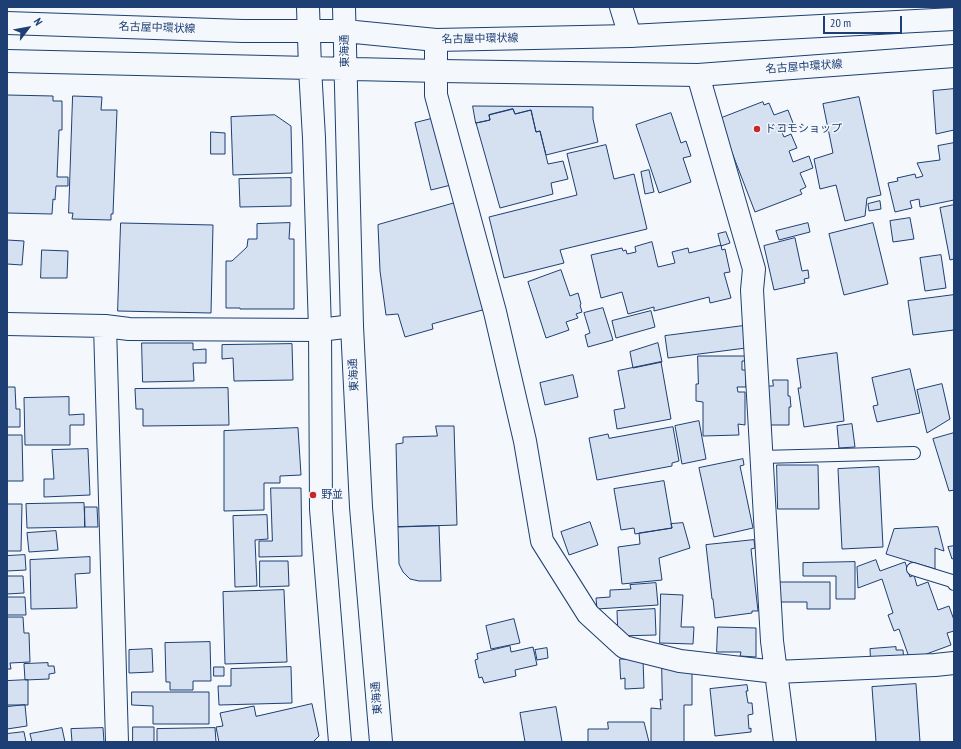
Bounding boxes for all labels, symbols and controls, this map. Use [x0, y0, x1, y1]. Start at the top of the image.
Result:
north arrow [8, 8, 48, 48]
scale bar [825, 8, 904, 34]
text: N [31, 15, 46, 28]
text: 20 m [830, 15, 851, 30]
street label: 名古屋中環状線 [118, 20, 196, 36]
street label: 名古屋中環状線 [441, 32, 519, 46]
street label: 東海通 [338, 34, 352, 68]
street label: 名古屋中環状線 [765, 58, 843, 76]
place label: ドコモショップ [765, 122, 842, 136]
marker: ドコモショップ [752, 124, 762, 134]
street label: 東海通 [347, 358, 361, 392]
place label: 野並 [321, 488, 343, 502]
marker: 野並 [308, 490, 318, 500]
street label: 東海通 [369, 681, 385, 715]

